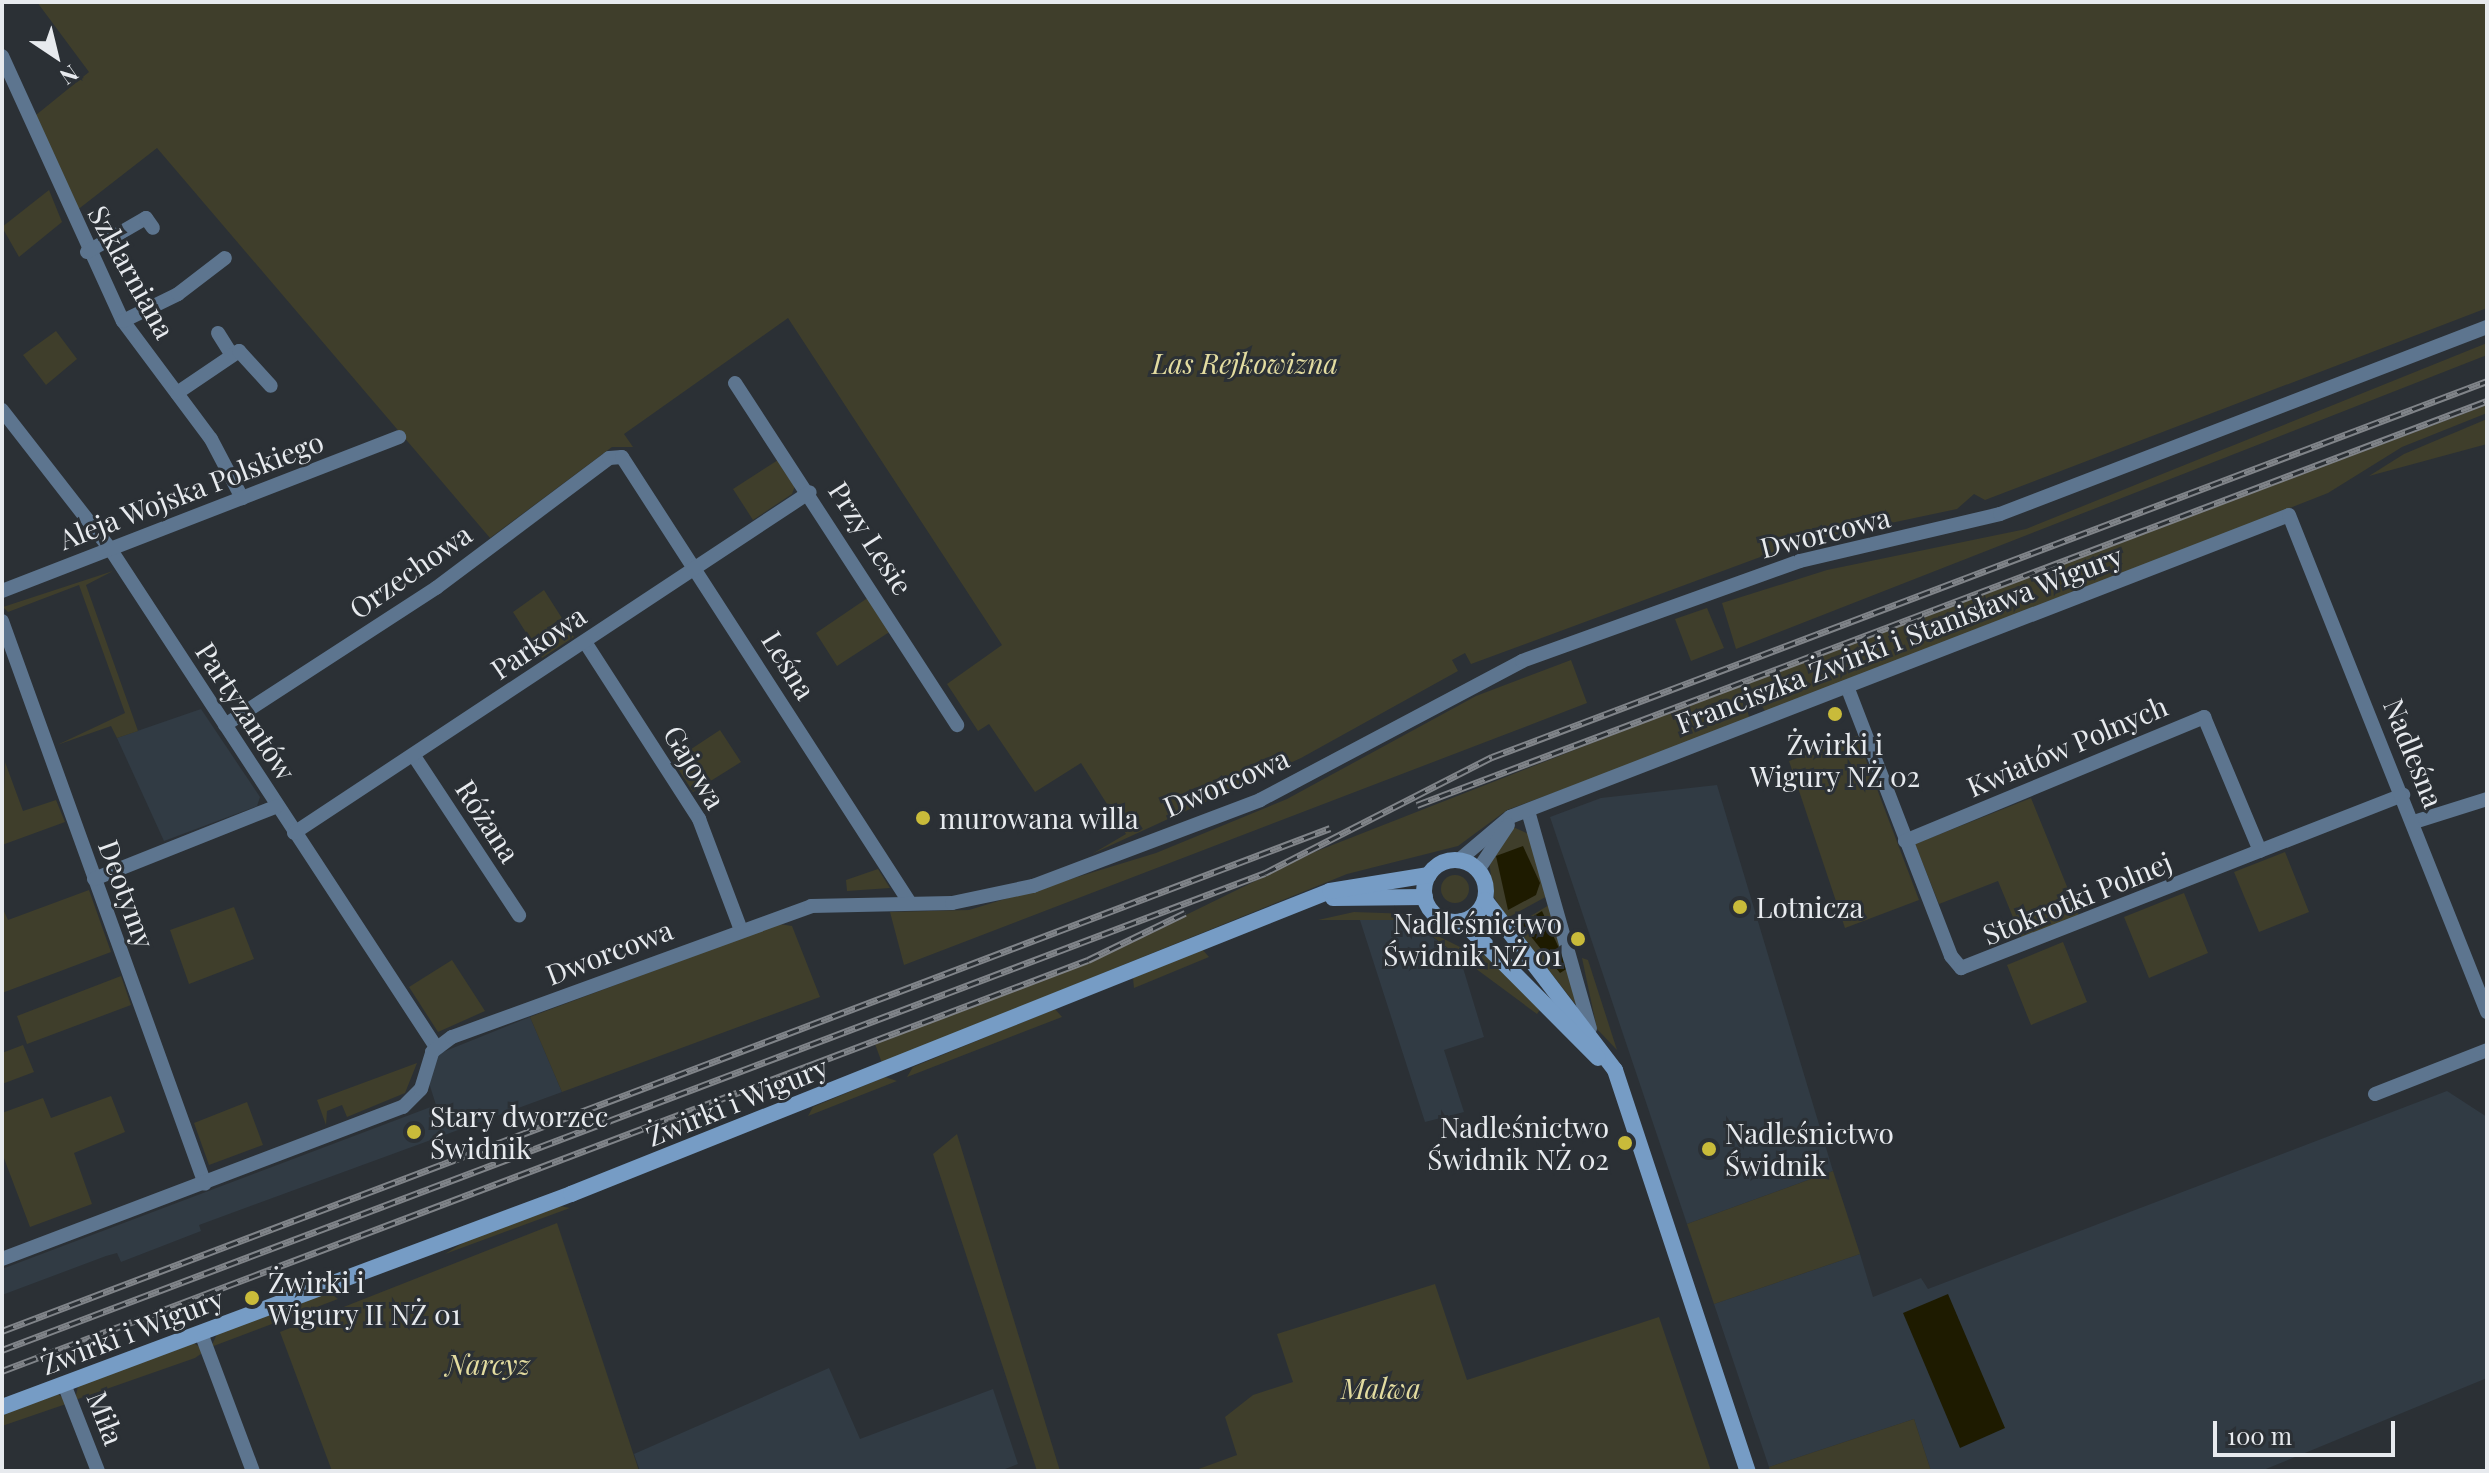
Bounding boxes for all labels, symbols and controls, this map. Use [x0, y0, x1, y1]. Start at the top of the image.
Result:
north arrow [16, 16, 96, 96]
text: N [55, 59, 85, 92]
street label: Szklarniana [82, 200, 182, 344]
park label: Las Rejkowizna [1152, 346, 1338, 380]
street label: Aleja Wojska Polskiego [53, 424, 329, 556]
street label: Przy Lesie [822, 475, 920, 601]
street label: Dworcowa [1756, 500, 1894, 564]
street label: Orzechowa [343, 517, 477, 625]
street label: Franciszka Żwirki i Stanisława Wigury [1670, 538, 2128, 740]
street label: Parkowa [484, 598, 592, 686]
street label: Leśna [755, 625, 823, 705]
street label: Partyzantów [189, 636, 303, 786]
street label: Kwiatów Polnych [1961, 688, 2173, 804]
street label: Nadleśna [2377, 694, 2451, 812]
marker: Żwirki i Wigury NŻ 02 [1826, 705, 1844, 723]
street label: Gajowa [657, 719, 733, 815]
place label: Żwirki i Wigury NŻ 02 [1749, 727, 1921, 793]
street label: Dworcowa [1158, 741, 1294, 823]
street label: Różana [449, 774, 527, 868]
place label: murowana willa [939, 801, 1140, 835]
marker: murowana willa [914, 809, 932, 827]
street label: Deotymy [92, 835, 162, 953]
street label: Stokrotki Polnej [1978, 845, 2176, 951]
place label: Lotnicza [1756, 890, 1864, 924]
marker: Lotnicza [1731, 898, 1749, 916]
place label: Nadleśnictwo Świdnik NŻ 01 [1383, 906, 1562, 972]
street label: Dworcowa [541, 913, 677, 991]
marker: Nadleśnictwo Świdnik NŻ 01 [1569, 930, 1587, 948]
street label: Żwirki i Wigury [641, 1049, 833, 1153]
place label: Stary dworzec Świdnik [430, 1099, 609, 1165]
place label: Nadleśnictwo Świdnik NŻ 02 [1427, 1110, 1609, 1176]
place label: Nadleśnictwo Świdnik [1725, 1116, 1894, 1182]
marker: Stary dworzec Świdnik [405, 1123, 423, 1141]
marker: Nadleśnictwo Świdnik NŻ 02 [1616, 1134, 1634, 1152]
marker: Nadleśnictwo Świdnik [1700, 1140, 1718, 1158]
place label: Żwirki i Wigury II NŻ 01 [268, 1265, 462, 1331]
street label: Żwirki i Wigury [35, 1281, 229, 1381]
marker: Żwirki i Wigury II NŻ 01 [243, 1289, 261, 1307]
park label: Narcyz [446, 1347, 530, 1381]
park label: Malwa [1341, 1371, 1421, 1405]
street label: Miła [81, 1387, 131, 1449]
scale bar [2217, 1405, 2399, 1455]
text: 100 m [2227, 1419, 2292, 1451]

